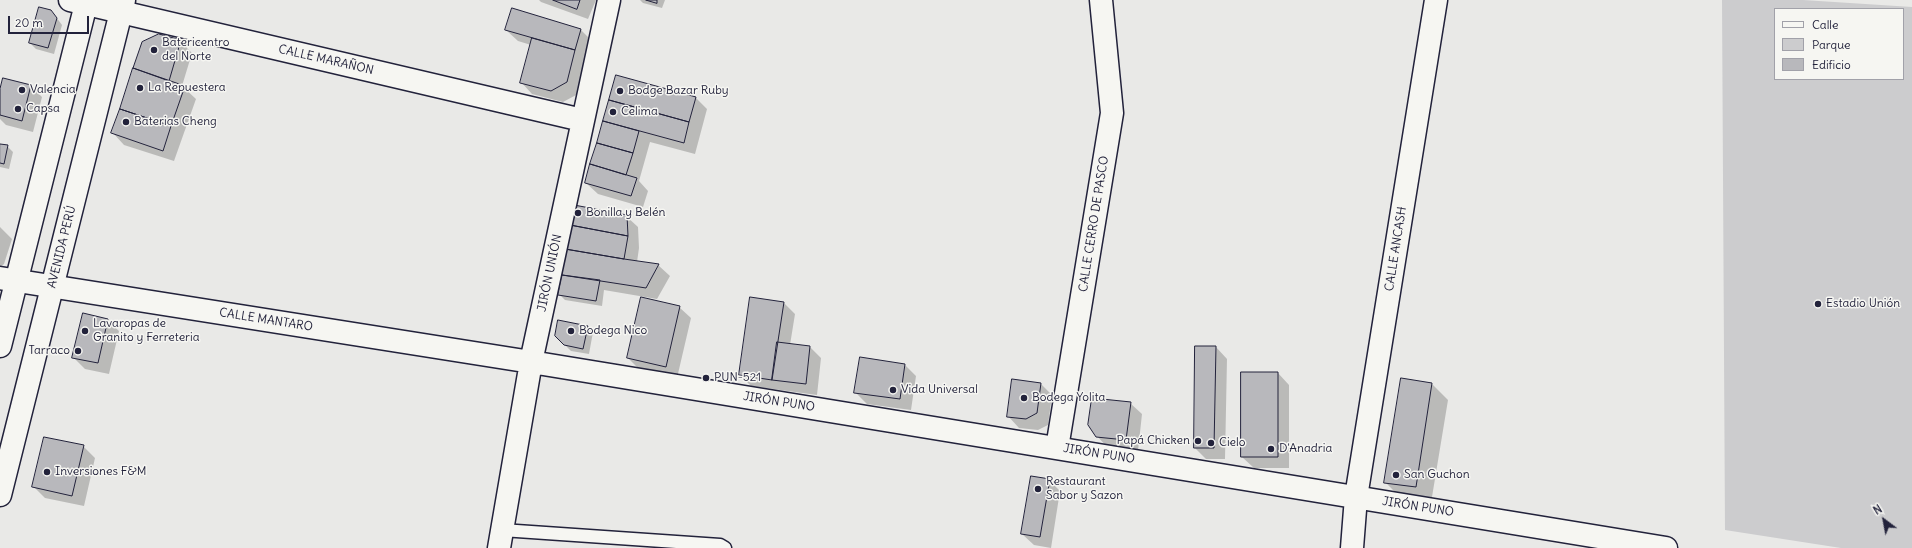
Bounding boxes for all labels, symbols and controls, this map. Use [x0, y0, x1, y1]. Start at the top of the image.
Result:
scale bar [10, 8, 91, 34]
legend [1774, 8, 1904, 80]
text: 20 m [15, 15, 43, 30]
text: Calle [1812, 17, 1839, 32]
place label: Batericentro del Norte [162, 36, 229, 64]
text: Parque [1812, 37, 1851, 52]
street label: CALLE MARAÑON [277, 42, 375, 78]
marker: Batericentro del Norte [149, 45, 159, 55]
text: Edificio [1812, 57, 1851, 72]
place label: La Repuestera [148, 81, 226, 95]
place label: Valencia [30, 83, 76, 97]
marker: La Repuestera [135, 83, 145, 93]
place label: Bodge Bazar Ruby [628, 84, 729, 98]
marker: Valencia [17, 85, 27, 95]
marker: Bodge Bazar Ruby [615, 86, 625, 96]
place label: Capsa [26, 102, 60, 116]
marker: Capsa [13, 104, 23, 114]
place label: Celima [621, 105, 658, 119]
marker: Celima [608, 107, 618, 117]
place label: Baterias Cheng [134, 115, 217, 129]
marker: Baterias Cheng [121, 117, 131, 127]
street label: CALLE CERRO DE PASCO [1076, 155, 1112, 293]
street label: AVENIDA PERÚ [45, 204, 79, 290]
place label: Bonilla y Belén [586, 206, 665, 220]
street label: CALLE ANCASH [1382, 206, 1410, 292]
marker: Bonilla y Belén [573, 208, 583, 218]
street label: JIRÓN UNIÓN [535, 233, 565, 313]
place label: Estadio Unión [1826, 297, 1900, 311]
marker: Estadio Unión [1813, 299, 1823, 309]
street label: CALLE MANTARO [218, 305, 314, 335]
place label: Lavaropas de Granito y Ferreteria [93, 317, 200, 345]
place label: Bodega Nico [579, 324, 647, 338]
marker: Lavaropas de Granito y Ferreteria [80, 326, 90, 336]
marker: Bodega Nico [566, 326, 576, 336]
place label: Tarraco [28, 344, 70, 358]
marker: Tarraco [73, 346, 83, 356]
place label: PUN-521 [714, 371, 761, 385]
marker: PUN-521 [701, 373, 711, 383]
place label: Vida Universal [901, 383, 978, 397]
marker: Vida Universal [888, 385, 898, 395]
street label: JIRÓN PUNO [742, 389, 816, 415]
place label: Bodega Yolita [1032, 391, 1105, 405]
marker: Bodega Yolita [1019, 393, 1029, 403]
place label: Papá Chicken [1117, 434, 1190, 448]
marker: Papá Chicken [1193, 436, 1203, 446]
place label: Cielo [1219, 436, 1245, 450]
marker: Cielo [1206, 438, 1216, 448]
street label: JIRÓN PUNO [1062, 441, 1136, 467]
place label: D'Anadria [1279, 442, 1332, 456]
marker: D'Anadria [1266, 444, 1276, 454]
place label: Inversiones F&M [55, 465, 147, 479]
marker: Inversiones F&M [42, 467, 52, 477]
place label: San Guchon [1404, 468, 1470, 482]
marker: San Guchon [1391, 470, 1401, 480]
place label: Restaurant Sabor y Sazon [1046, 475, 1123, 503]
marker: Restaurant Sabor y Sazon [1033, 484, 1043, 494]
street label: JIRÓN PUNO [1381, 494, 1455, 520]
north arrow [1864, 500, 1904, 540]
text: N [1871, 502, 1885, 518]

